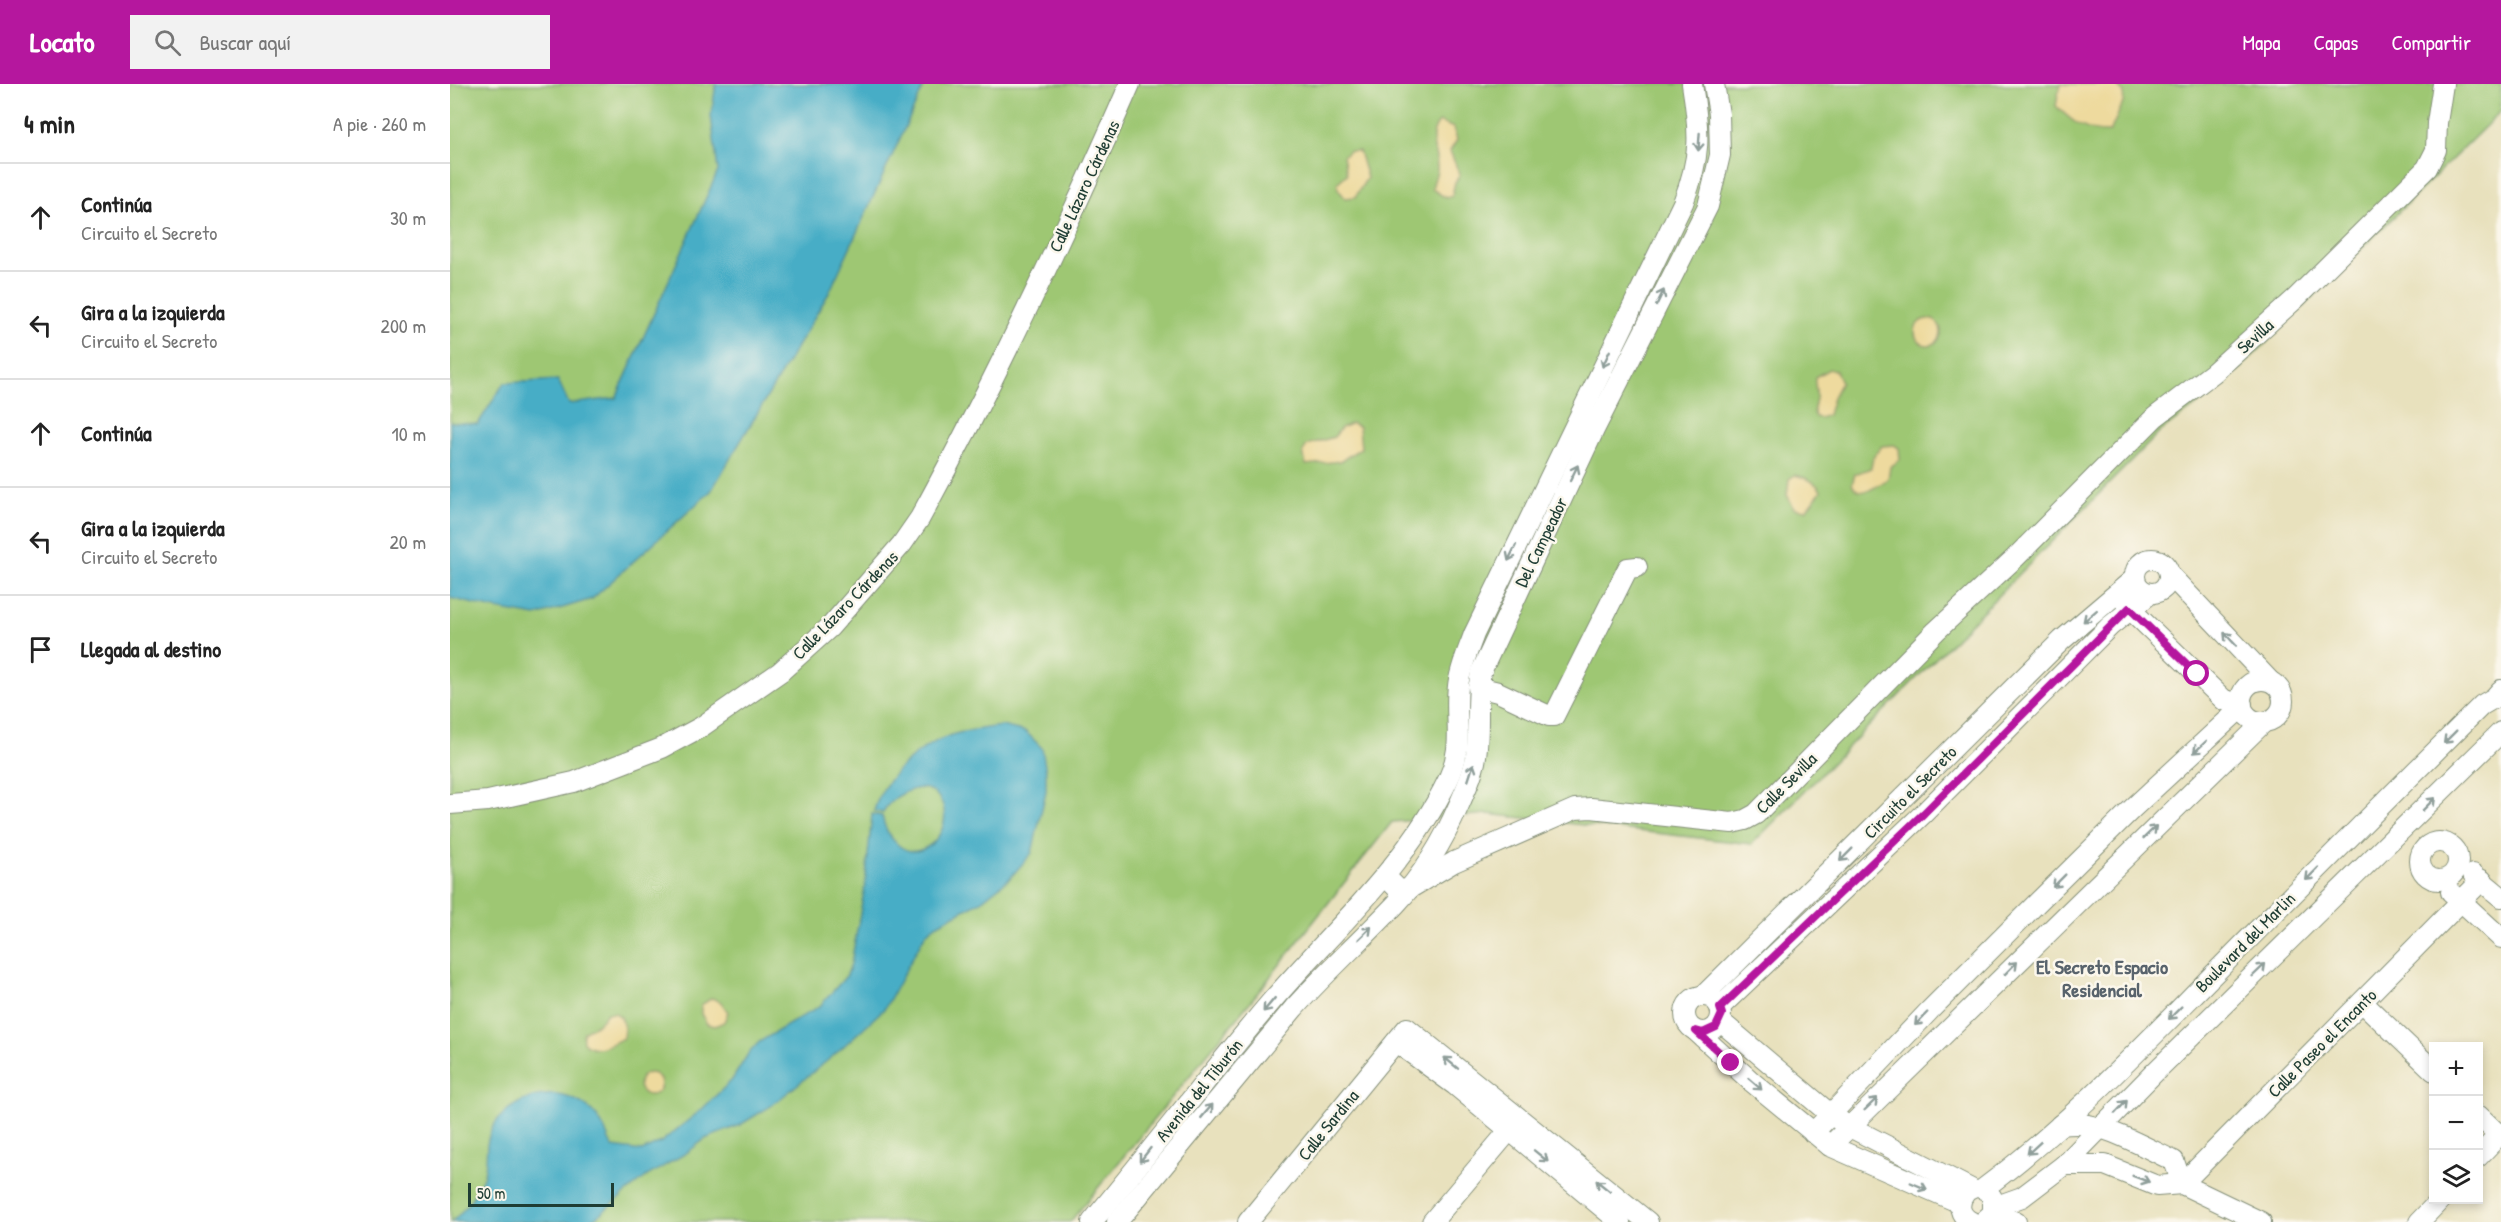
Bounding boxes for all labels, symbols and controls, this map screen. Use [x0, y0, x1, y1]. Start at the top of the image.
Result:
search box [130, 15, 550, 69]
text: Locato [30, 23, 94, 61]
icon: search [151, 26, 184, 59]
text: Buscar aquí [199, 27, 291, 57]
text: Mapa [2242, 28, 2280, 57]
text: Capas [2313, 28, 2358, 57]
text: Compartir [2391, 28, 2471, 57]
text: 4 min [24, 106, 75, 141]
text: A pie · 260 m [333, 110, 426, 137]
street label: Calle Lázaro Cárdenas [1042, 116, 1126, 256]
one-way arrow [1693, 131, 1704, 151]
text: Continúa [81, 189, 152, 219]
icon: ahead [24, 201, 57, 234]
text: 30 m [390, 204, 426, 231]
text: Circuito el Secreto [81, 219, 217, 246]
one-way arrow [1654, 290, 1666, 307]
text: Gira a la izquierda [81, 297, 225, 327]
icon: left [24, 309, 57, 342]
text: 200 m [381, 312, 426, 339]
street label: Sevilla [2231, 313, 2279, 359]
text: Circuito el Secreto [81, 327, 217, 354]
one-way arrow [1600, 349, 1612, 367]
icon: ahead [24, 417, 57, 450]
text: Continúa [81, 418, 152, 448]
text: 10 m [392, 420, 426, 447]
one-way arrow [1569, 465, 1580, 483]
street label: Del Campeador [1509, 493, 1574, 591]
text: Gira a la izquierda [81, 513, 225, 543]
icon: left [24, 525, 57, 558]
text: 20 m [389, 528, 426, 555]
text: Circuito el Secreto [81, 543, 217, 570]
one-way arrow [1506, 544, 1518, 561]
street label: Calle Lázaro Cárdenas [786, 545, 904, 665]
one-way arrow [2082, 609, 2098, 622]
one-way arrow [2223, 631, 2237, 646]
icon: arrive [24, 633, 57, 666]
text: Llegada al destino [81, 634, 221, 664]
route start [2183, 660, 2209, 686]
one-way arrow [2443, 729, 2458, 744]
one-way arrow [2192, 739, 2207, 754]
street label: Circuito el Secreto [1858, 740, 1962, 844]
street label: Calle Sevilla [1750, 747, 1822, 819]
one-way arrow [1467, 763, 1478, 782]
one-way arrow [2421, 797, 2436, 812]
one-way arrow [2143, 824, 2158, 839]
one-way arrow [1839, 848, 1854, 863]
one-way arrow [2305, 867, 2320, 882]
one-way arrow [2051, 874, 2066, 889]
street label: Boulevard del Marlin [2189, 886, 2301, 998]
one-way arrow [1358, 926, 1373, 940]
district label: El Secreto Espacio Residencial [2036, 953, 2168, 1003]
one-way arrow [2003, 960, 2018, 975]
one-way arrow [2252, 963, 2267, 977]
street label: Calle Paseo el Encanto [2262, 983, 2382, 1103]
one-way arrow [1262, 997, 1276, 1012]
one-way arrow [2168, 1005, 2182, 1020]
one-way arrow [1914, 1012, 1928, 1027]
street label: Avenida del Tiburón [1150, 1033, 1248, 1147]
map controls [2429, 1042, 2483, 1204]
button: + [2429, 1042, 2483, 1096]
route end [1717, 1049, 1743, 1075]
one-way arrow [1443, 1057, 1459, 1070]
one-way arrow [1747, 1077, 1762, 1091]
street label: Calle Sardina [1292, 1084, 1364, 1166]
one-way arrow [1863, 1096, 1878, 1111]
button: − [2429, 1096, 2483, 1150]
one-way arrow [2114, 1100, 2128, 1115]
one-way arrow [1200, 1103, 1213, 1119]
one-way arrow [2027, 1141, 2042, 1155]
one-way arrow [1139, 1147, 1152, 1163]
one-way arrow [1533, 1150, 1549, 1163]
button: layers [2429, 1150, 2483, 1204]
one-way arrow [2131, 1175, 2150, 1186]
one-way arrow [1595, 1179, 1611, 1192]
scale bar [468, 1180, 614, 1208]
text: 50 m [477, 1182, 506, 1204]
one-way arrow [1910, 1182, 1928, 1193]

